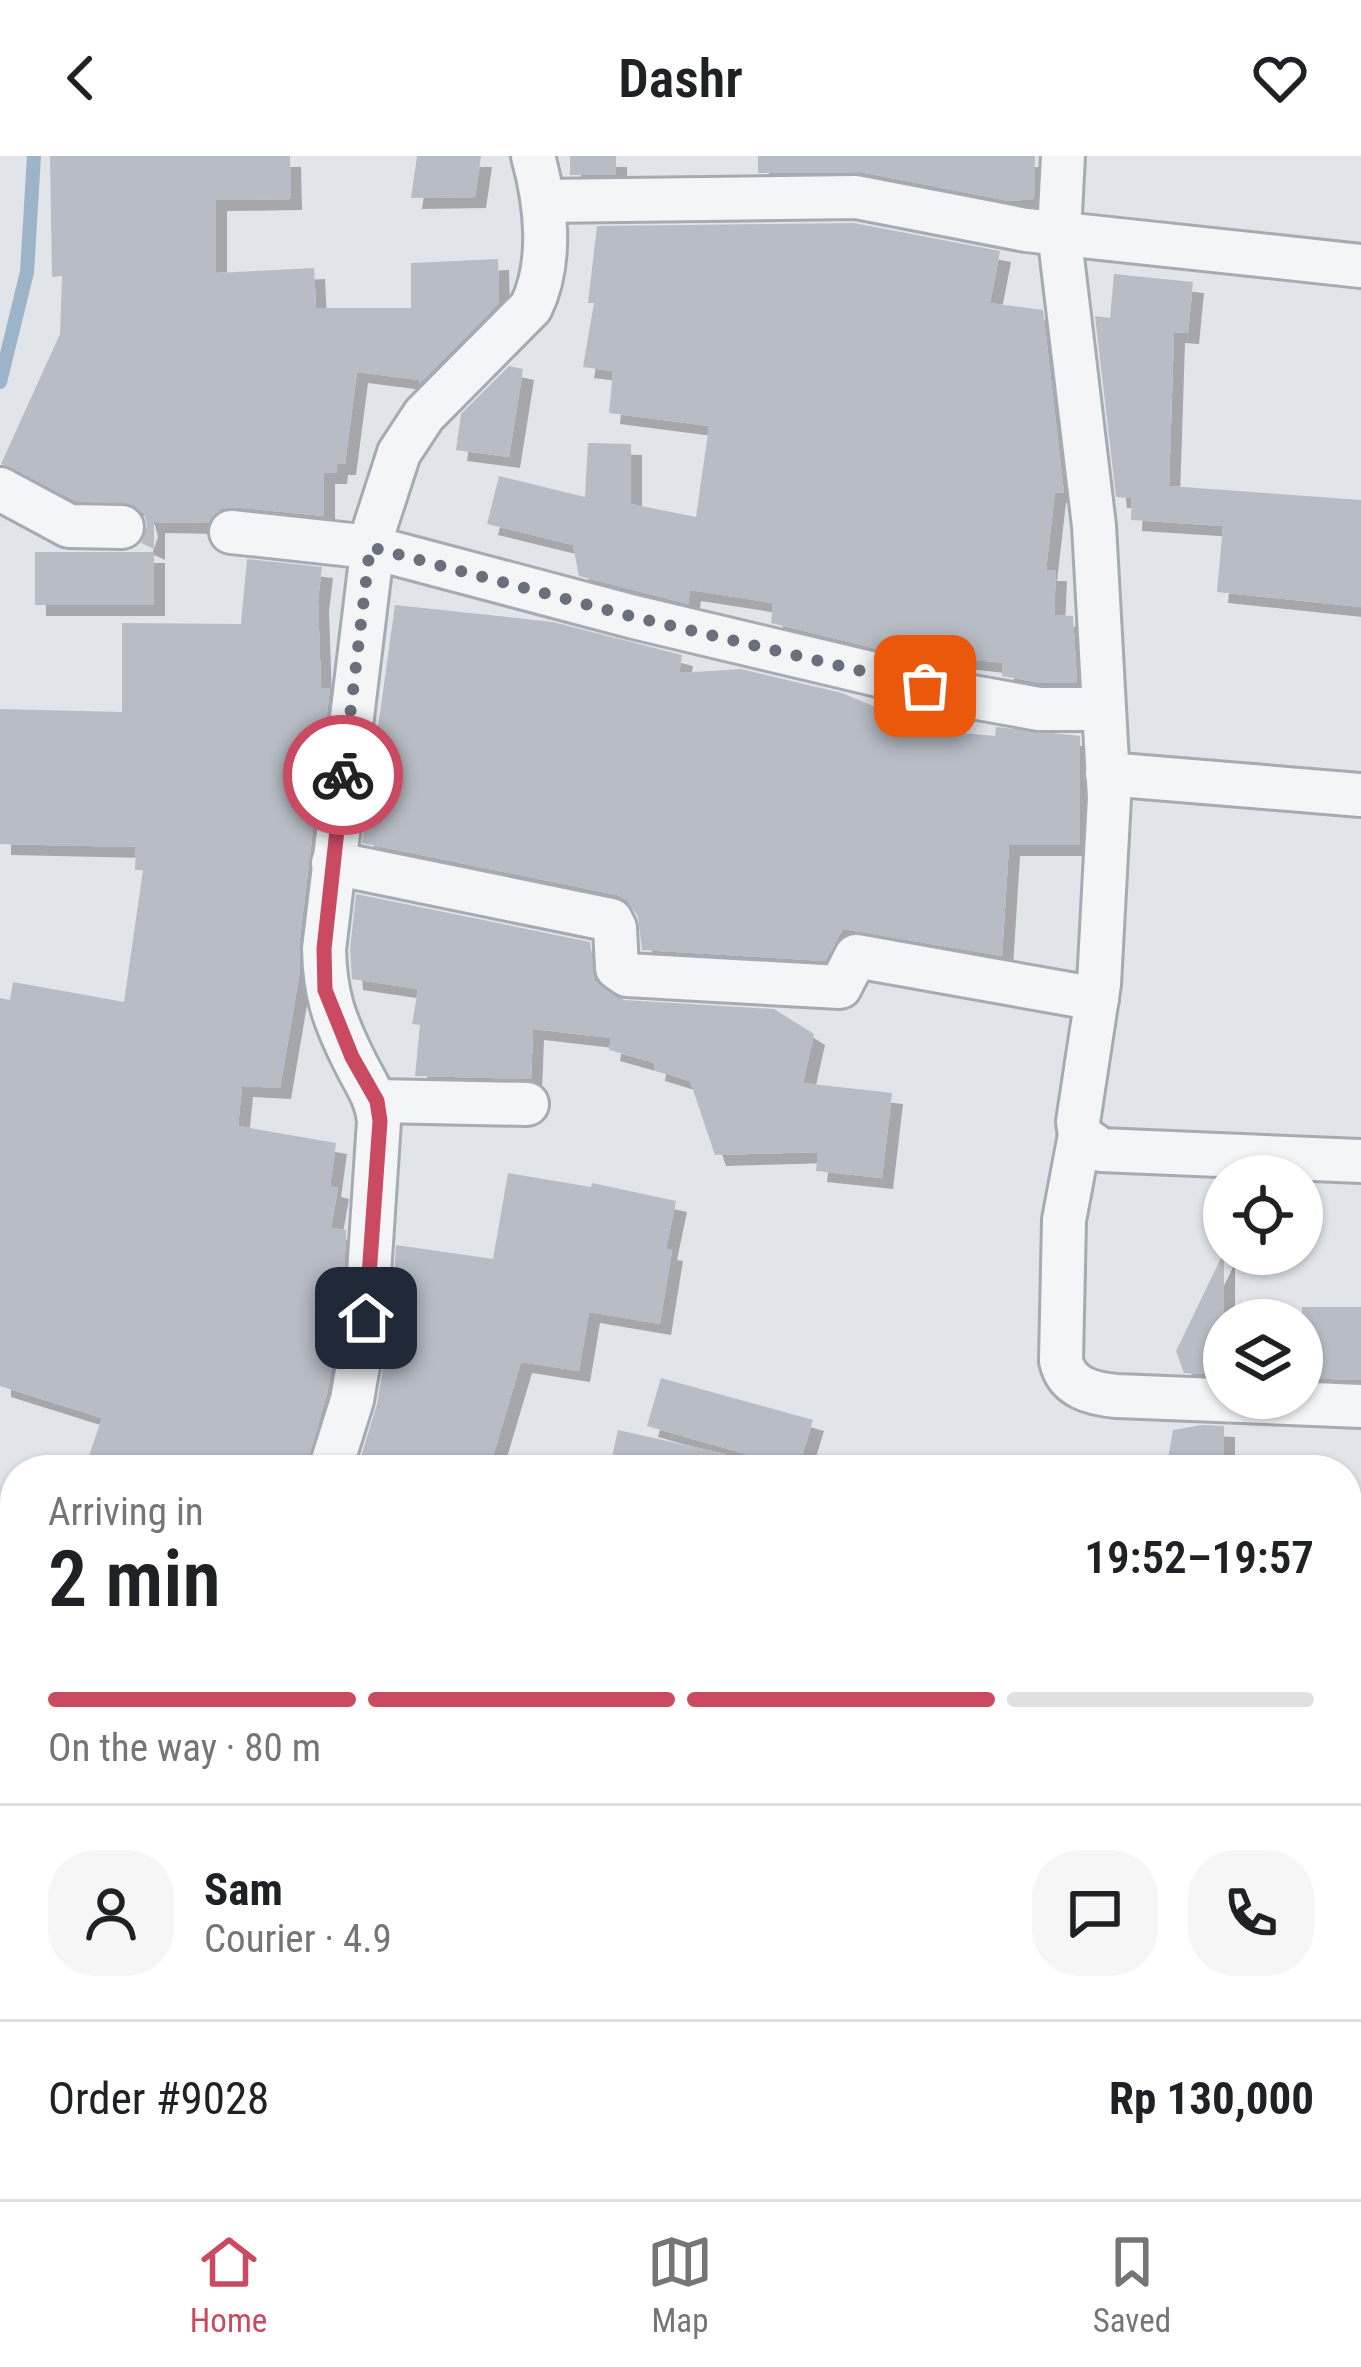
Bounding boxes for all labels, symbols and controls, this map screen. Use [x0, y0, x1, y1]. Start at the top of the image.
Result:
icon: back [48, 45, 114, 111]
icon: heart [1247, 45, 1313, 111]
text: Dashr [618, 47, 743, 110]
pin [874, 635, 976, 737]
icon: bag [892, 653, 958, 719]
courier [283, 715, 403, 835]
icon: bike [310, 742, 376, 808]
map controls [1203, 1155, 1323, 1419]
button: locate [1203, 1155, 1323, 1275]
pin [315, 1267, 417, 1369]
icon: home [333, 1285, 399, 1351]
button: layers [1203, 1299, 1323, 1419]
text: Arriving in [48, 1489, 204, 1535]
text: 19:52–19:57 [1084, 1531, 1314, 1584]
text: 2 min [48, 1534, 221, 1625]
text: On the way · 80 m [48, 1725, 321, 1771]
button: person [48, 1850, 174, 1976]
button: chat [1032, 1850, 1158, 1976]
button: phone [1188, 1850, 1314, 1976]
text: Sam [204, 1863, 283, 1916]
text: Courier · 4.9 [204, 1916, 392, 1962]
text: Order #9028 [48, 2072, 269, 2125]
text: Rp 130,000 [1109, 2072, 1314, 2125]
tab: Home [190, 2229, 267, 2340]
tab: Map [647, 2229, 713, 2340]
tab: Saved [1093, 2229, 1171, 2340]

